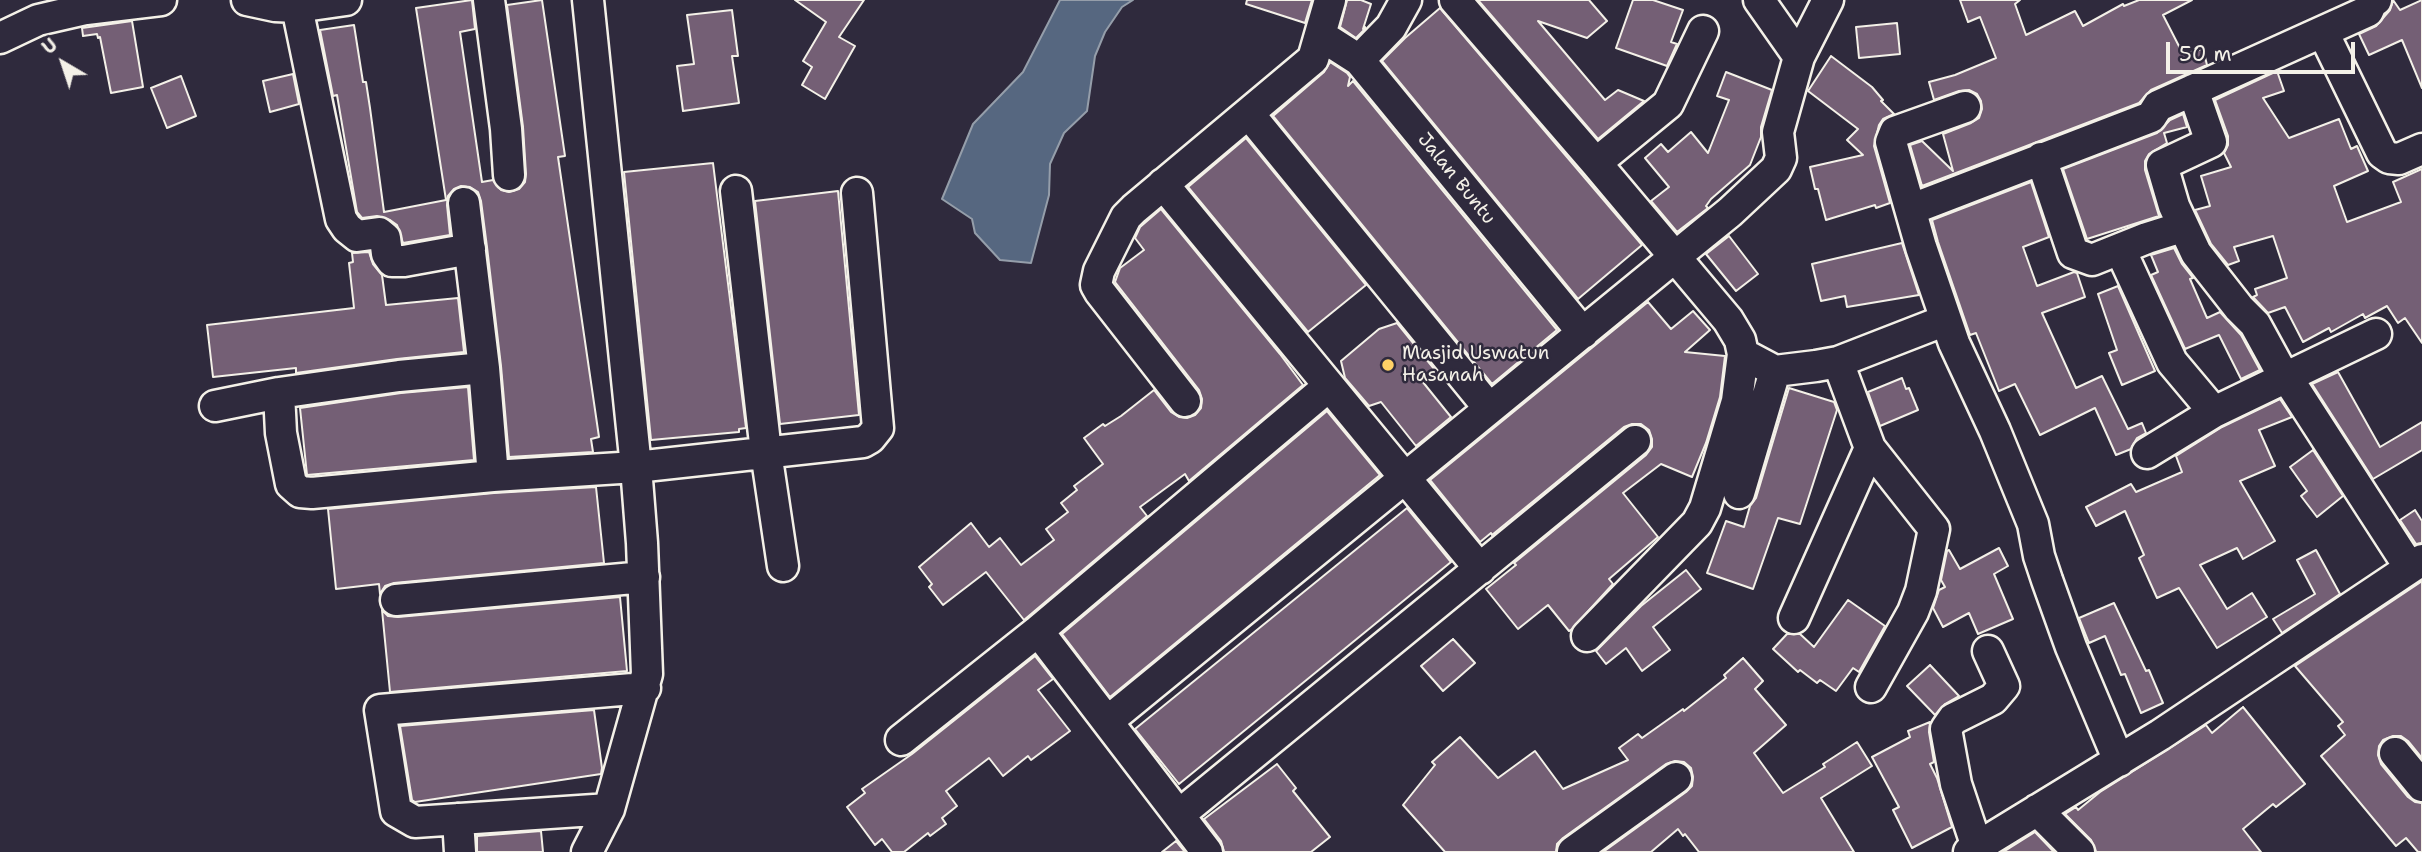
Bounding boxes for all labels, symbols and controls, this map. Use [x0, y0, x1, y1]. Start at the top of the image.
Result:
north arrow [28, 28, 98, 98]
scale bar [2170, 28, 2359, 72]
text: U [37, 32, 62, 60]
text: 50 m [2179, 40, 2232, 68]
street label: Jalan Buntu [1412, 129, 1500, 229]
place label: Masjid Uswatun Hasanah [1402, 343, 1549, 387]
marker: Masjid Uswatun Hasanah [1380, 357, 1396, 373]

